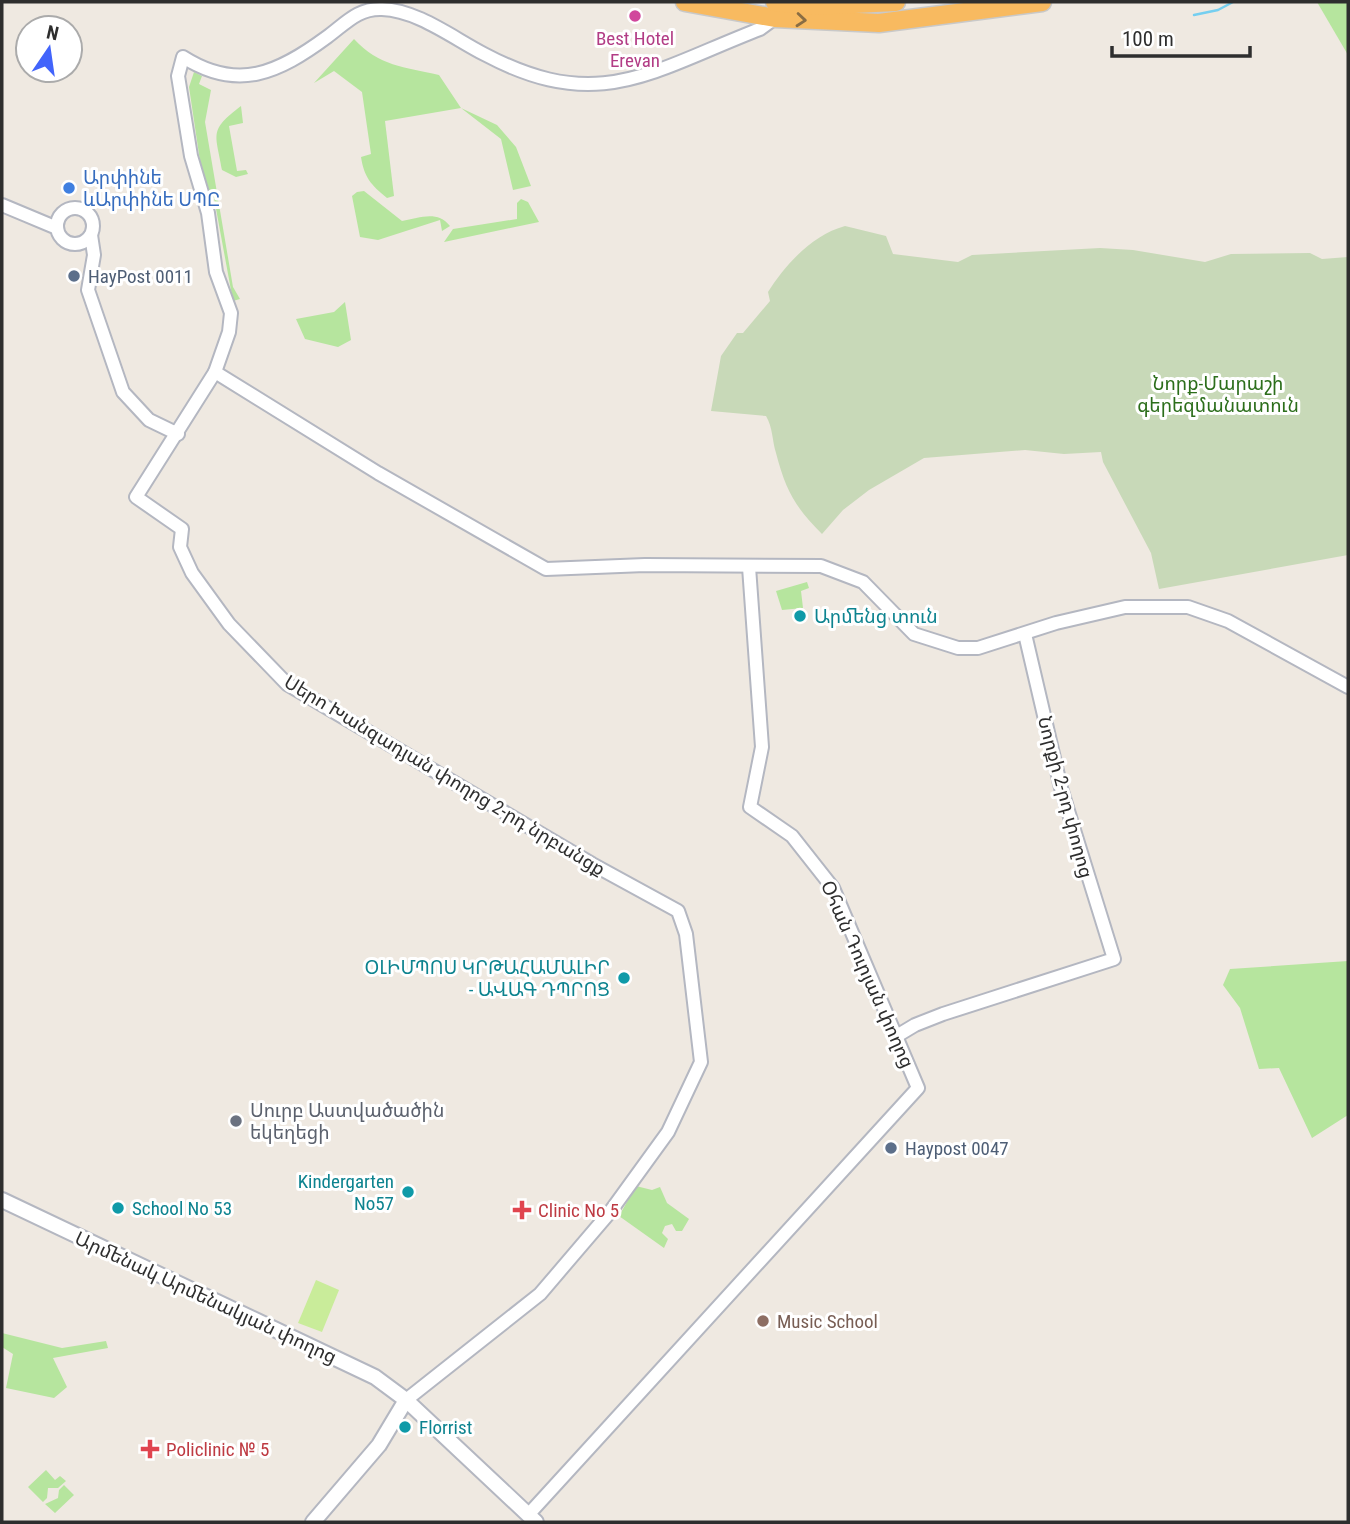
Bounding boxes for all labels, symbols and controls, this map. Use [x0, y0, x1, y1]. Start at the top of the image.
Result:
marker: Best Hotel Erevan [627, 8, 643, 24]
one-way arrow [796, 12, 807, 27]
north arrow [14, 14, 84, 84]
scale bar [1112, 14, 1250, 58]
text: N [44, 20, 61, 45]
place label: Best Hotel Erevan [596, 27, 674, 72]
text: 100 m [1122, 27, 1174, 51]
place label: Արփինե ևԱրփինե ՍՊԸ [83, 166, 220, 211]
marker: Արփինե ևԱրփինե ՍՊԸ [61, 180, 77, 196]
place label: HayPost 0011 [88, 265, 193, 288]
marker: HayPost 0011 [66, 268, 82, 284]
park label: Նորք-Մարաշի գերեզմանատուն [1137, 372, 1299, 417]
place label: Արմենց տուն [814, 605, 938, 628]
marker: Արմենց տուն [792, 608, 808, 624]
street label: Սերո Խանզադյան փողոց 2-րդ նրբանցք [280, 670, 609, 881]
street label: Նորքի 2-րդ փողոց [1033, 714, 1098, 880]
street label: Օհան Դուրյան փողոց [816, 877, 919, 1071]
place label: ՕԼԻՄՊՈՍ ԿՐԹԱՀԱՄԱԼԻՐ - ԱՎԱԳ ԴՊՐՈՑ [364, 956, 610, 1001]
marker: ՕԼԻՄՊՈՍ ԿՐԹԱՀԱՄԱԼԻՐ - ԱՎԱԳ ԴՊՐՈՑ [616, 970, 632, 986]
place label: Սուրբ Աստվածածին եկեղեցի [250, 1099, 444, 1144]
marker: Սուրբ Աստվածածին եկեղեցի [228, 1113, 244, 1129]
place label: Haypost 0047 [905, 1137, 1009, 1160]
marker: Haypost 0047 [883, 1140, 899, 1156]
place label: Kindergarten No57 [298, 1170, 394, 1215]
marker: Kindergarten No57 [400, 1184, 416, 1200]
place label: School No 53 [132, 1197, 232, 1220]
place label: Clinic No 5 [538, 1199, 619, 1222]
marker: School No 53 [110, 1200, 126, 1216]
marker: Clinic No 5 [512, 1200, 532, 1220]
street label: Արմենակ Արմենակյան փողոց [71, 1227, 340, 1368]
place label: Music School [777, 1310, 878, 1333]
marker: Music School [755, 1313, 771, 1329]
place label: Florrist [419, 1416, 472, 1439]
marker: Florrist [397, 1419, 413, 1435]
place label: Policlinic № 5 [166, 1438, 269, 1461]
marker: Policlinic № 5 [140, 1439, 160, 1459]

